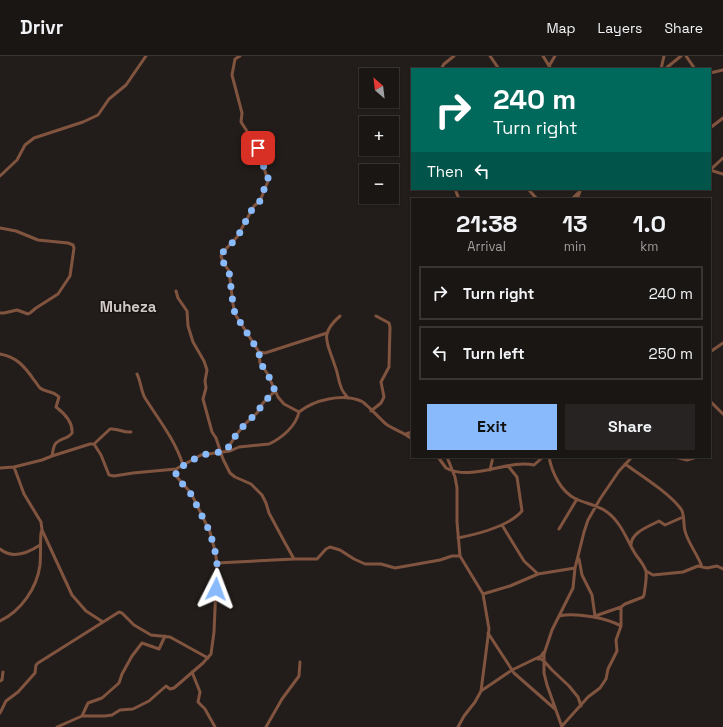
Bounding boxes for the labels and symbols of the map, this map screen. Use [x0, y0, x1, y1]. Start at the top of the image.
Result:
north arrow [359, 68, 399, 108]
pin [241, 131, 275, 165]
district label: Muheza [100, 297, 157, 316]
position arrow [195, 568, 237, 610]

